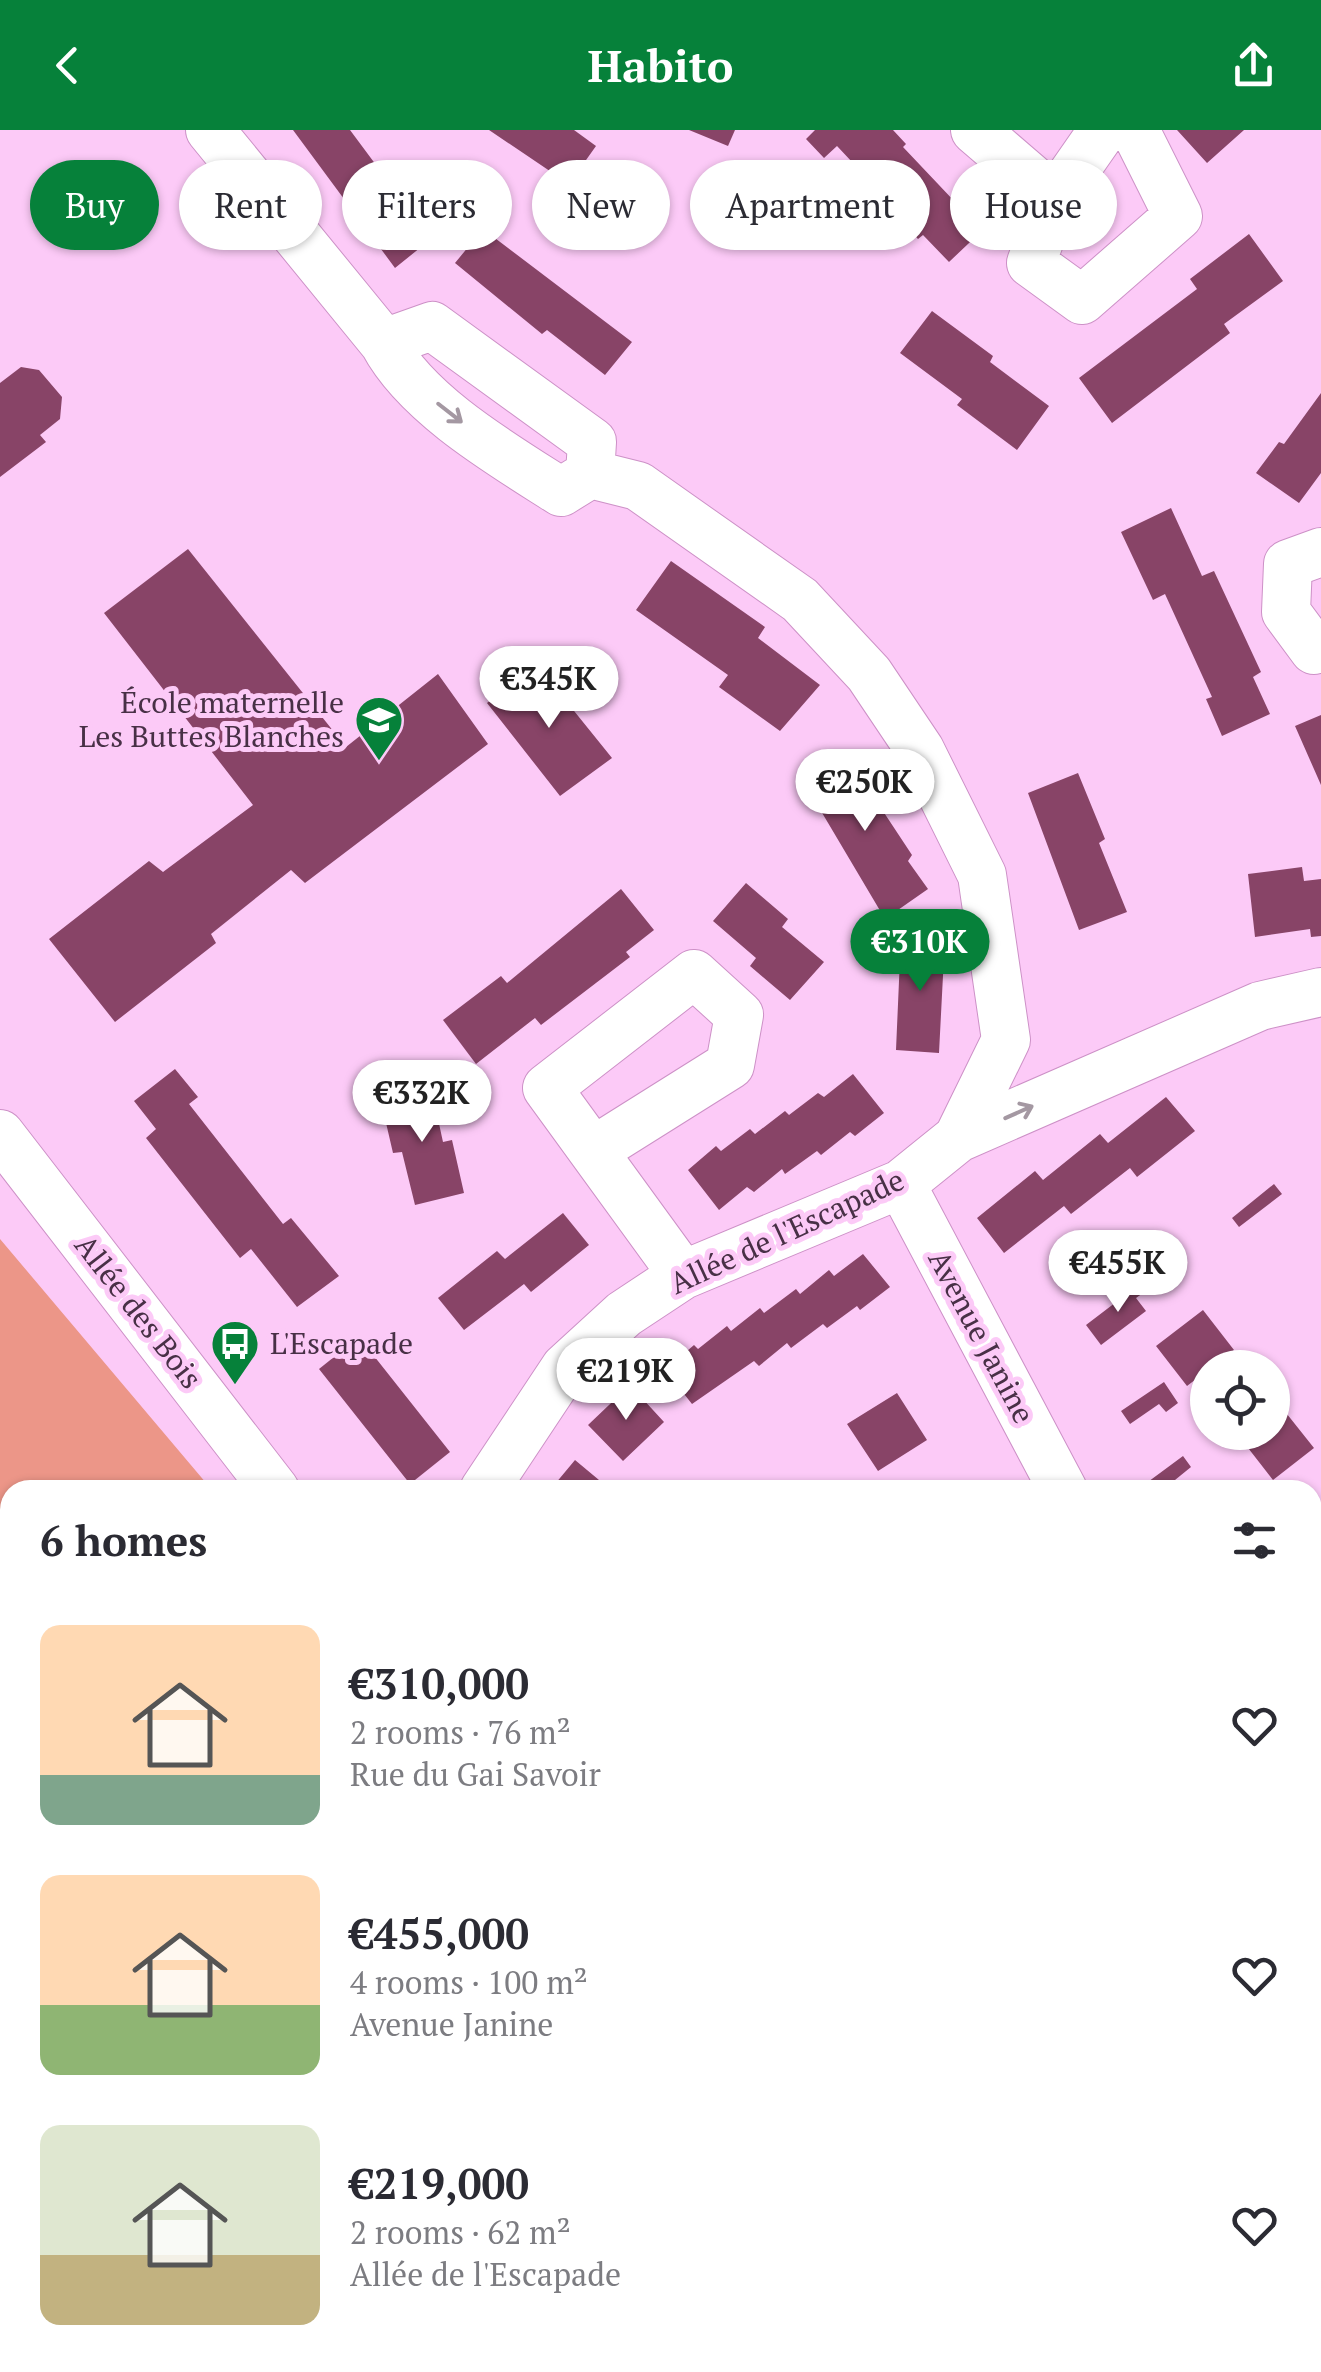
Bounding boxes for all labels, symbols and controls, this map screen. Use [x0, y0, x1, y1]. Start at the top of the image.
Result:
text: Habito [588, 35, 733, 95]
icon: back [40, 38, 95, 93]
icon: share [1226, 38, 1281, 93]
chip: Buy [30, 160, 159, 250]
chip: Rent [179, 160, 322, 250]
chip: Filters [342, 160, 512, 250]
chip: New [532, 160, 670, 250]
chip: Apartment [690, 160, 930, 250]
chip: House [950, 160, 1117, 250]
one-way arrow [436, 402, 462, 424]
pin: €345K [479, 646, 619, 731]
text: €345K [501, 657, 597, 699]
place label: École maternelle Les Buttes Blanches [79, 682, 344, 756]
school or university icon: École maternelle Les Buttes Blanches [353, 694, 405, 762]
pin: €250K [795, 749, 935, 834]
text: €250K [817, 760, 913, 802]
pin: €310K [850, 909, 990, 994]
text: €310K [872, 920, 968, 962]
pin: €332K [352, 1060, 492, 1145]
text: €332K [374, 1071, 470, 1113]
one-way arrow [1003, 1102, 1034, 1120]
street label: Allée de l'Escapade [663, 1159, 910, 1303]
street label: Allée des Bois [66, 1226, 212, 1397]
pin: €455K [1048, 1230, 1188, 1315]
text: €455K [1070, 1241, 1166, 1283]
street label: Avenue Janine [919, 1243, 1044, 1430]
bus stop icon: L'Escapade [209, 1318, 261, 1386]
place label: L'Escapade [270, 1323, 413, 1363]
pin: €219K [556, 1338, 696, 1423]
text: €219K [578, 1349, 674, 1391]
map controls [1190, 1350, 1290, 1450]
button: locate [1190, 1350, 1290, 1450]
text: 6 homes [40, 1512, 207, 1568]
icon: filters [1227, 1513, 1282, 1568]
text: €310,000 [350, 1655, 529, 1711]
icon: home [120, 1665, 240, 1785]
icon: heart [1227, 1698, 1282, 1753]
text: 2 rooms · 76 m² [350, 1711, 571, 1753]
text: Rue du Gai Savoir [350, 1753, 601, 1795]
text: €455,000 [350, 1905, 529, 1961]
icon: home [120, 1915, 240, 2035]
icon: heart [1227, 1948, 1282, 2003]
text: 4 rooms · 100 m² [350, 1961, 588, 2003]
text: Avenue Janine [350, 2003, 553, 2045]
text: €219,000 [350, 2155, 529, 2211]
icon: home [120, 2165, 240, 2285]
icon: heart [1227, 2198, 1282, 2253]
text: 2 rooms · 62 m² [350, 2211, 571, 2253]
text: Allée de l'Escapade [350, 2253, 621, 2295]

